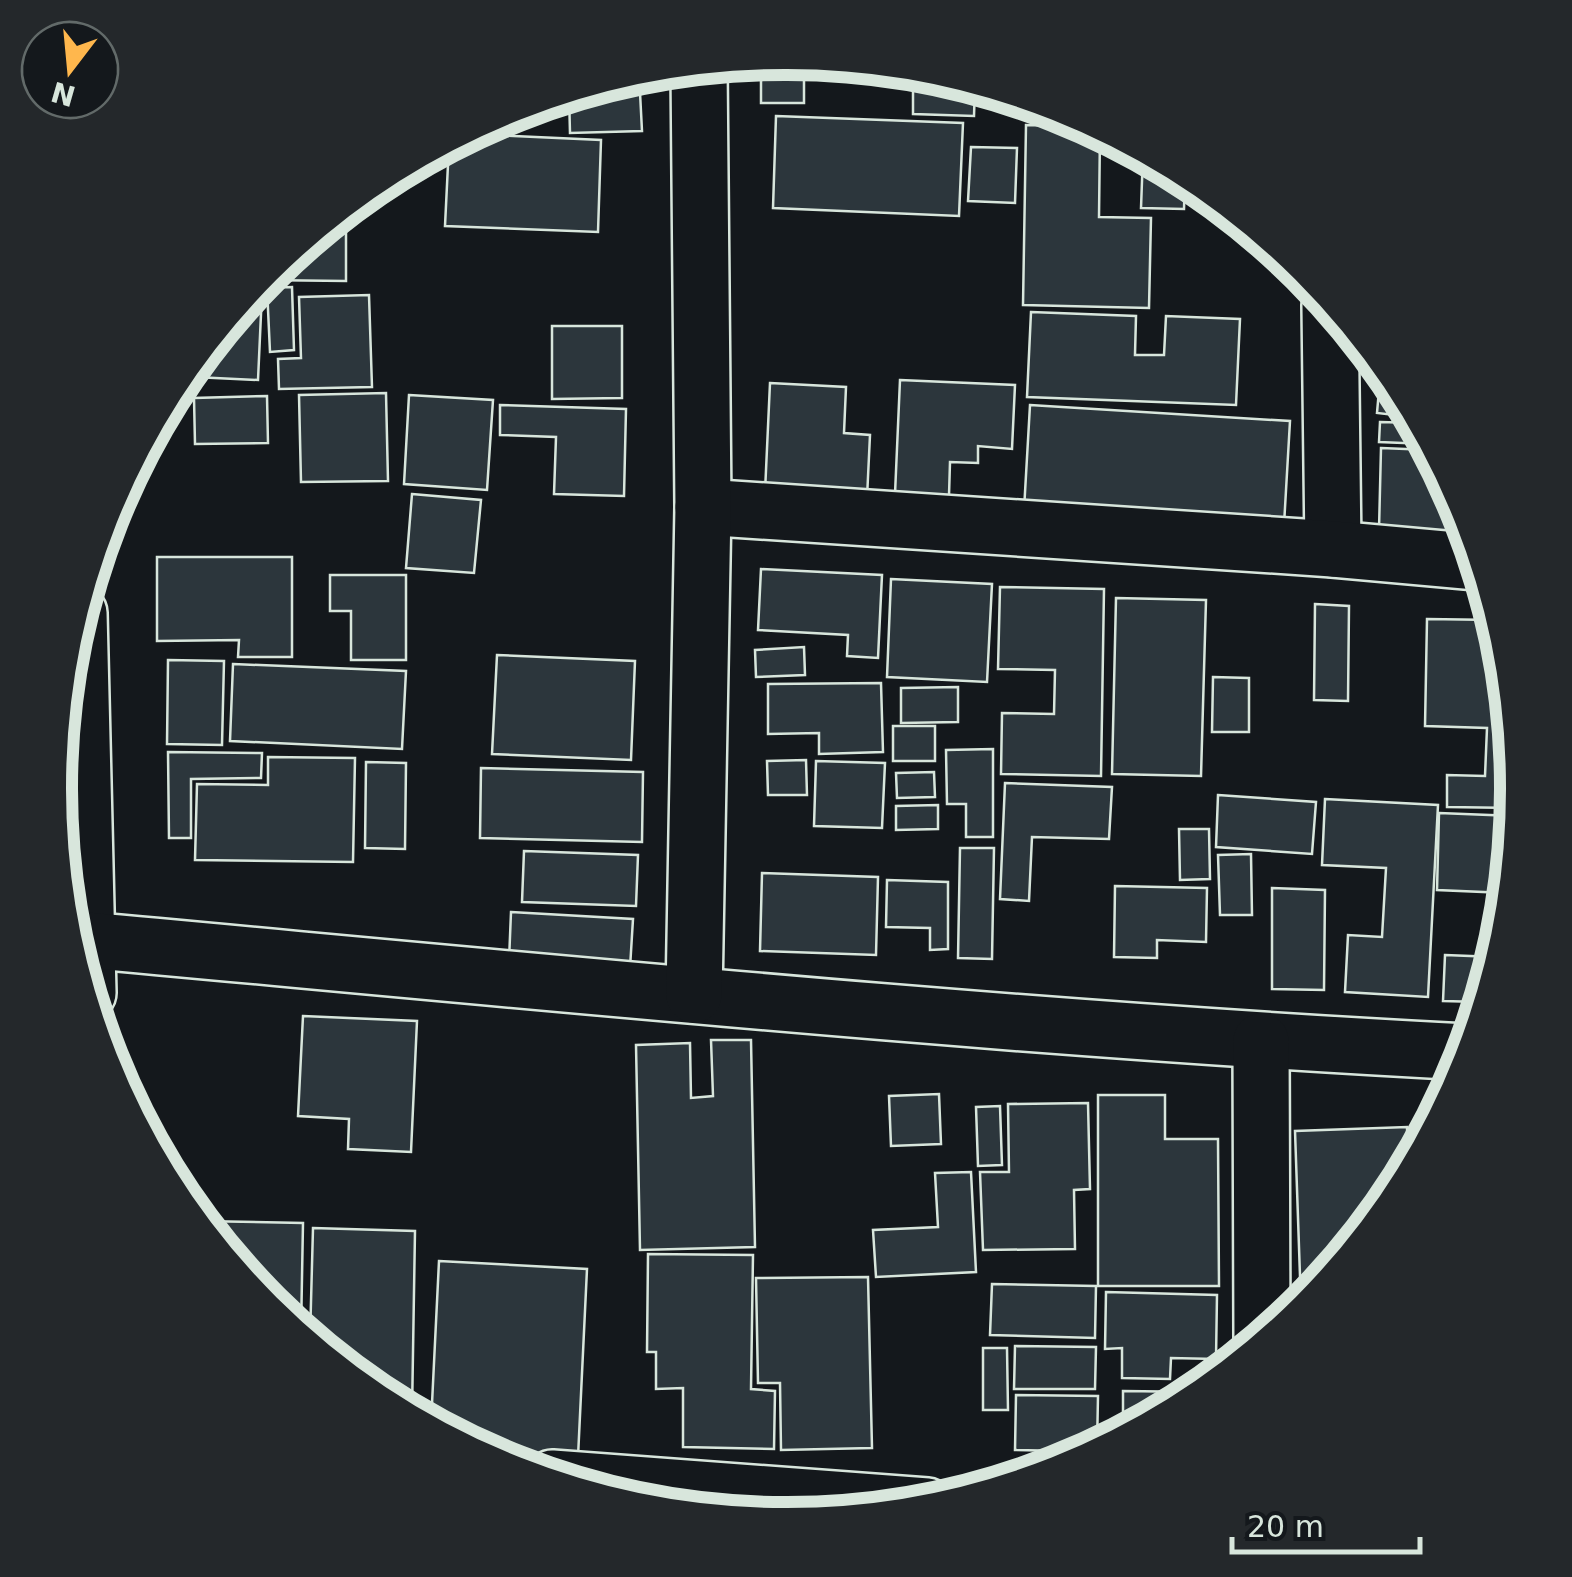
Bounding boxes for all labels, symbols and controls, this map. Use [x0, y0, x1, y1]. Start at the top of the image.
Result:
north arrow [20, 20, 120, 120]
text: N [47, 74, 79, 113]
scale bar [1232, 1492, 1420, 1554]
text: 20 m [1247, 1509, 1324, 1544]

